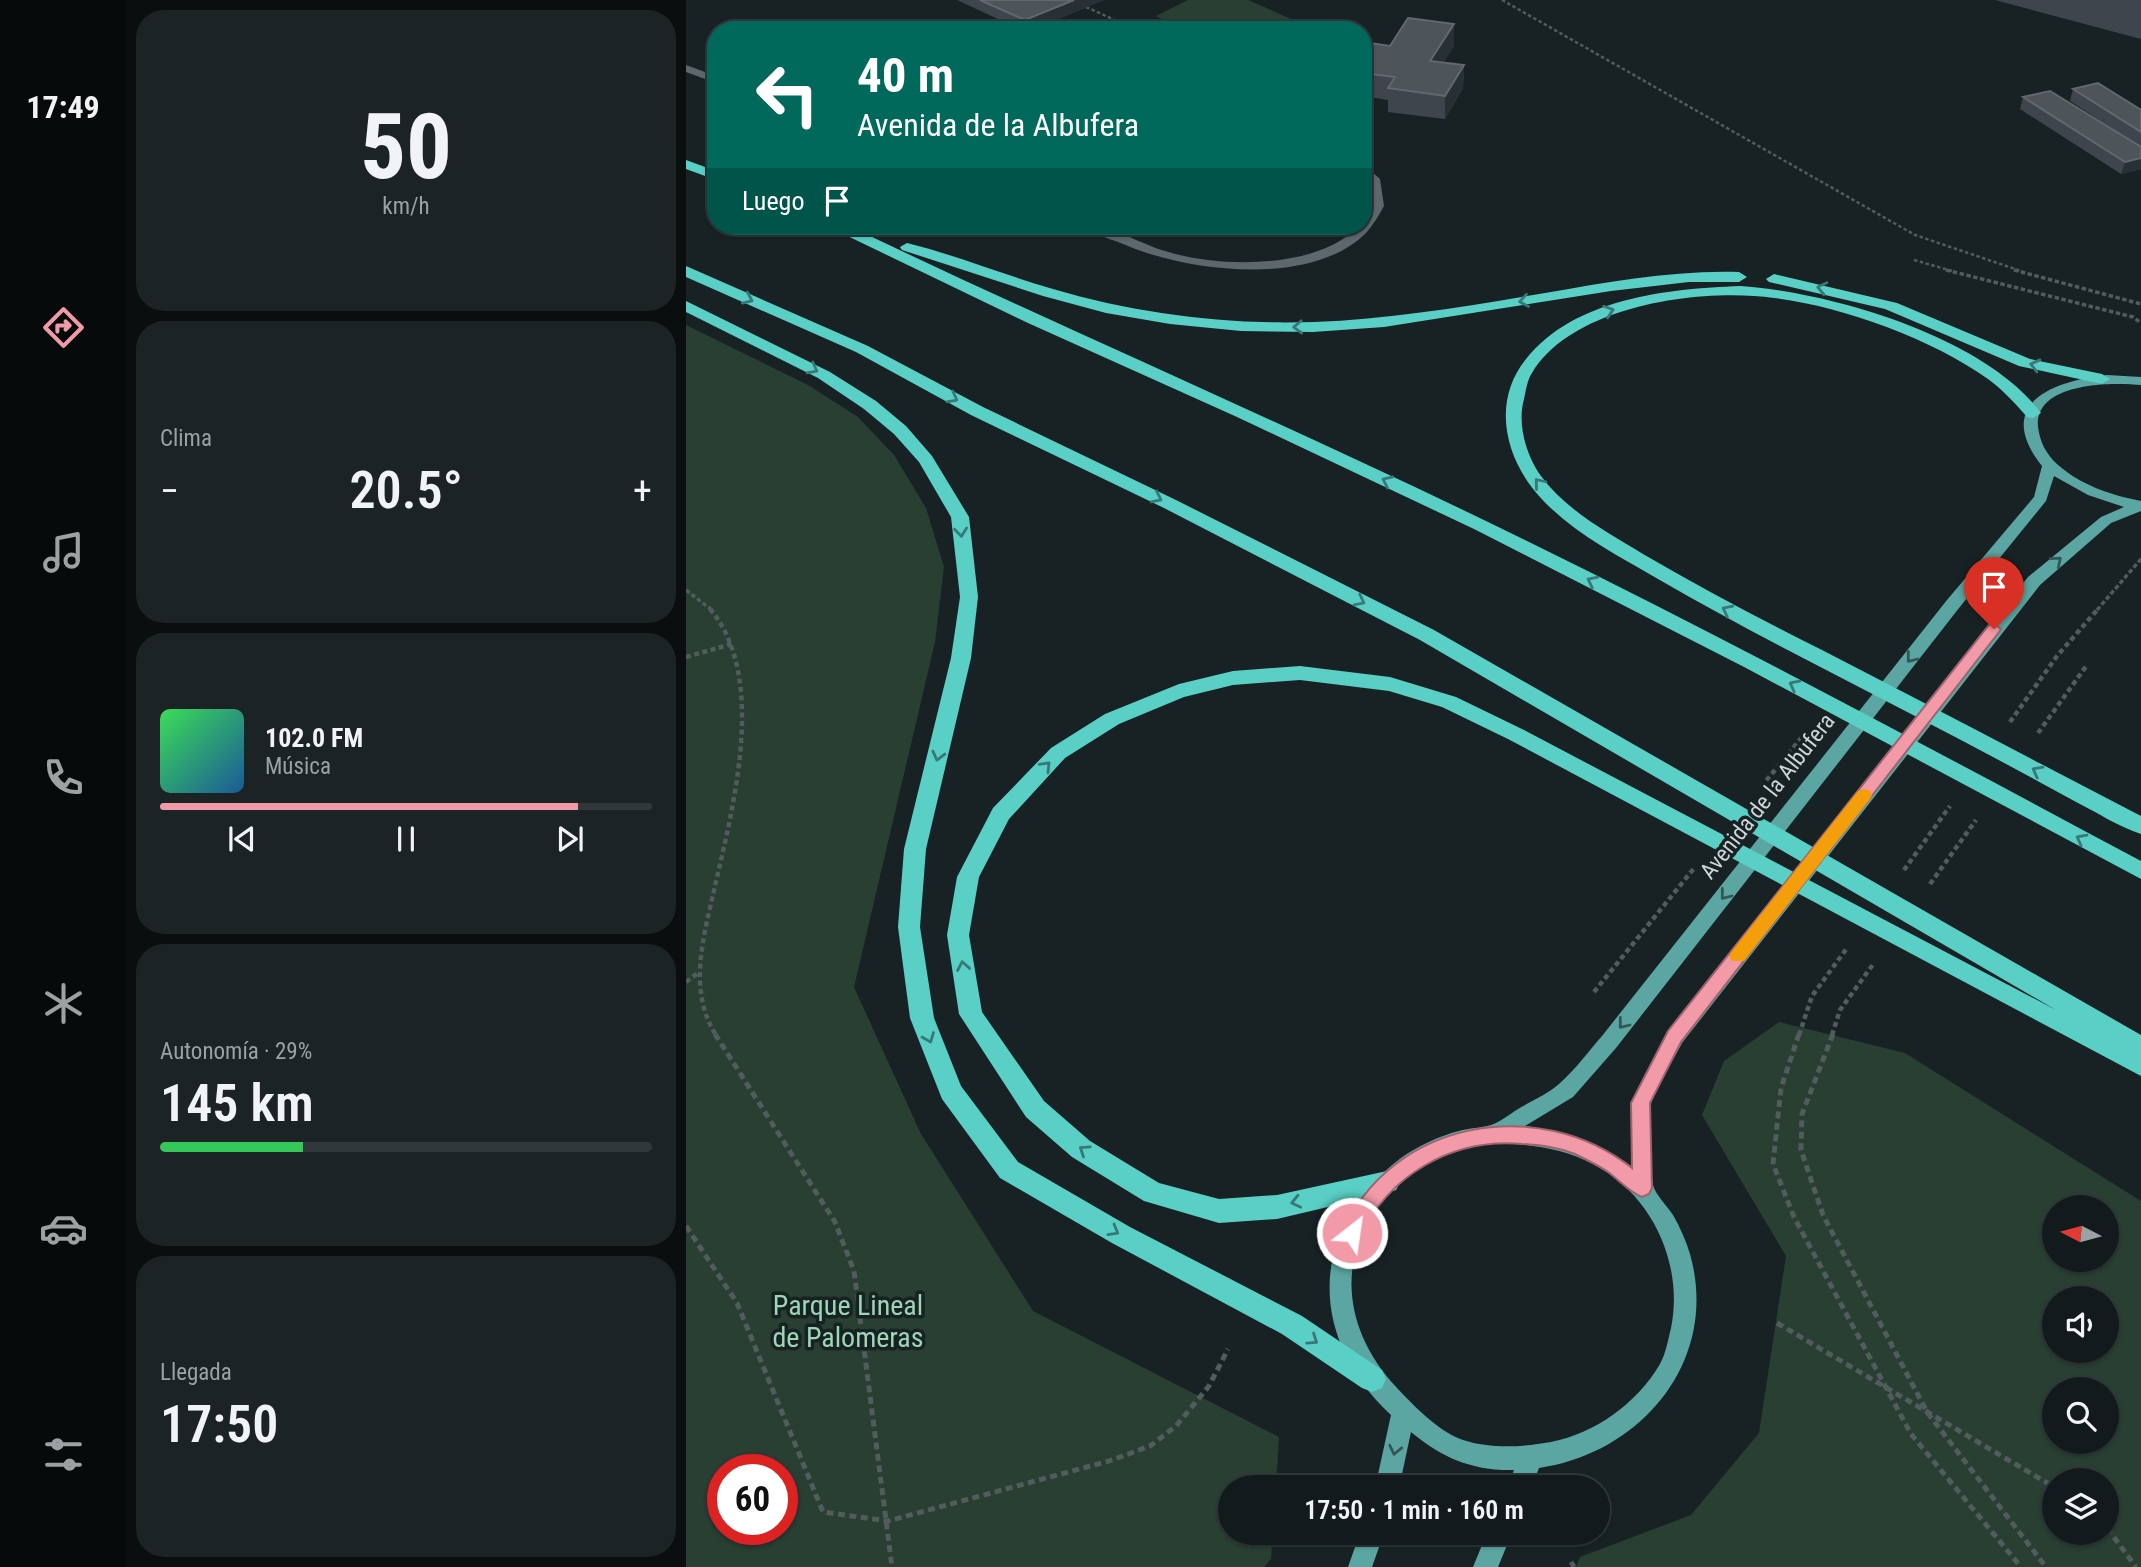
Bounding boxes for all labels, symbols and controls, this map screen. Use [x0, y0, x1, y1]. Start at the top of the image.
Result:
text: 40 m [857, 47, 954, 104]
icon: left [742, 49, 833, 140]
text: 17:49 [26, 88, 100, 126]
text: 50 [360, 94, 452, 200]
text: Avenida de la Albufera [857, 106, 1139, 144]
icon: arrive [818, 182, 856, 220]
text: Luego [742, 186, 804, 216]
text: km/h [382, 193, 430, 220]
one-way arrow [1816, 282, 1828, 296]
one-way arrow [741, 291, 754, 305]
one-way arrow [1518, 292, 1530, 307]
icon: directions [39, 303, 88, 352]
one-way arrow [1603, 305, 1615, 320]
one-way arrow [1292, 319, 1303, 335]
one-way arrow [2029, 359, 2041, 373]
one-way arrow [806, 361, 818, 374]
one-way arrow [946, 390, 958, 403]
text: Clima [160, 425, 212, 452]
text: 20.5° [349, 460, 463, 521]
text: − [160, 469, 179, 513]
text: + [633, 469, 652, 513]
one-way arrow [1382, 475, 1394, 489]
one-way arrow [1535, 479, 1548, 491]
one-way arrow [1150, 490, 1162, 504]
one-way arrow [954, 526, 969, 538]
icon: music [39, 528, 88, 577]
pin [1964, 557, 2024, 629]
one-way arrow [2049, 557, 2062, 569]
icon: arrive [1975, 568, 2013, 606]
one-way arrow [1586, 576, 1599, 590]
one-way arrow [1353, 592, 1365, 606]
one-way arrow [1722, 604, 1734, 618]
one-way arrow [1906, 650, 1919, 662]
one-way arrow [1789, 680, 1801, 693]
street label: Avenida de la Albufera [1694, 708, 1840, 884]
text: 102.0 FM [265, 723, 363, 753]
one-way arrow [932, 750, 947, 762]
icon: phone [39, 753, 88, 802]
text: Música [265, 753, 331, 780]
one-way arrow [1038, 761, 1051, 774]
one-way arrow [2032, 766, 2044, 780]
icon: previous [223, 820, 261, 858]
icon: pause [387, 820, 425, 858]
icon: next [551, 820, 589, 858]
one-way arrow [2076, 834, 2088, 847]
one-way arrow [1721, 887, 1734, 899]
one-way arrow [956, 960, 971, 972]
icon: climate [39, 979, 88, 1028]
one-way arrow [1619, 1016, 1632, 1029]
one-way arrow [921, 1031, 935, 1043]
text: Autonomía · 29% [160, 1038, 312, 1065]
text: 145 km [160, 1073, 314, 1134]
one-way arrow [1079, 1146, 1092, 1158]
one-way arrow [1290, 1194, 1302, 1208]
north arrow [2042, 1195, 2119, 1272]
map controls [2042, 1195, 2119, 1545]
position arrow [1315, 1196, 1389, 1270]
icon: car [39, 1204, 88, 1253]
one-way arrow [1106, 1223, 1119, 1236]
button: sound [2042, 1286, 2119, 1363]
park label: Parque Lineal de Palomeras [772, 1289, 924, 1354]
one-way arrow [1305, 1332, 1318, 1344]
text: Llegada [160, 1359, 232, 1386]
button: search [2042, 1377, 2119, 1454]
text: 17:50 [160, 1394, 278, 1455]
icon: filters [39, 1430, 88, 1479]
one-way arrow [1389, 1444, 1403, 1456]
speed limit sign: 60 [707, 1454, 798, 1545]
button: layers [2042, 1468, 2119, 1545]
text: 17:50 · 1 min · 160 m [1304, 1495, 1524, 1525]

